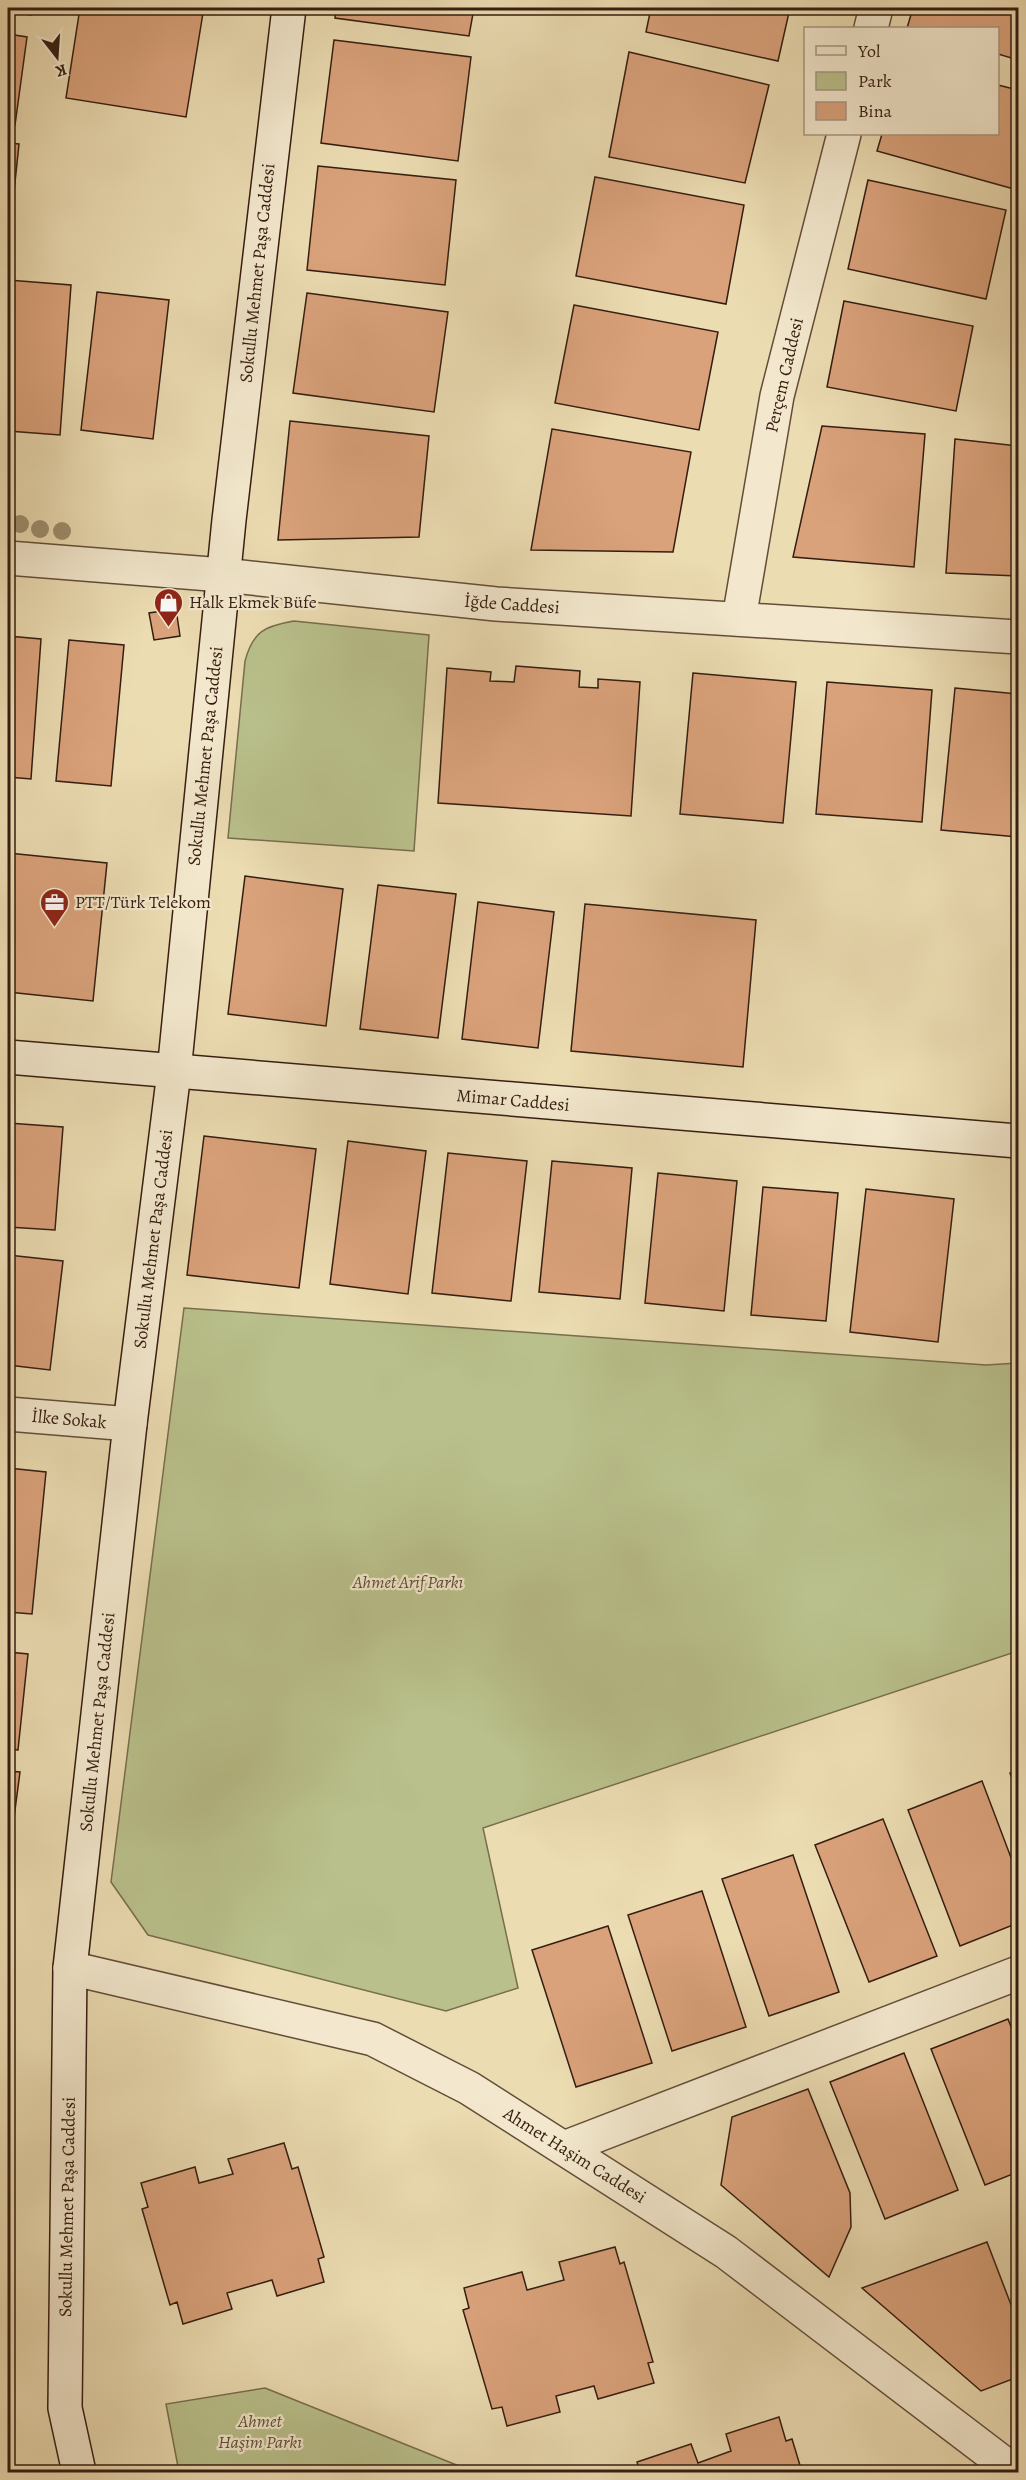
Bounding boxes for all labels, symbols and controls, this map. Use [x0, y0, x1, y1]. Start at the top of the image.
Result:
north arrow [27, 27, 87, 87]
legend [804, 27, 999, 135]
text: Yol [857, 39, 881, 63]
text: K [52, 58, 69, 83]
text: Park [858, 69, 892, 93]
text: Bina [858, 99, 893, 123]
street label: Sokullu Mehmet Paşa Caddesi [234, 162, 280, 384]
street label: Perçem Caddesi [759, 315, 809, 435]
shop icon: Halk Ekmek Büfe [152, 586, 184, 628]
street label: İğde Caddesi [463, 589, 561, 619]
place label: Halk Ekmek Büfe [189, 590, 317, 614]
street label: Sokullu Mehmet Paşa Caddesi [182, 645, 228, 867]
office icon: PTT/Türk Telekom [38, 886, 70, 928]
place label: PTT/Türk Telekom [75, 890, 211, 914]
street label: Mimar Caddesi [456, 1083, 570, 1117]
street label: Sokullu Mehmet Paşa Caddesi [128, 1128, 178, 1350]
street label: İlke Sokak [31, 1404, 108, 1434]
park label: Ahmet Arif Parkı [352, 1570, 464, 1594]
street label: Sokullu Mehmet Paşa Caddesi [74, 1611, 120, 1833]
street label: Sokullu Mehmet Paşa Caddesi [53, 2097, 81, 2317]
street label: Ahmet Haşim Caddesi [498, 2101, 651, 2209]
park label: Ahmet Haşim Parkı [218, 2409, 302, 2454]

